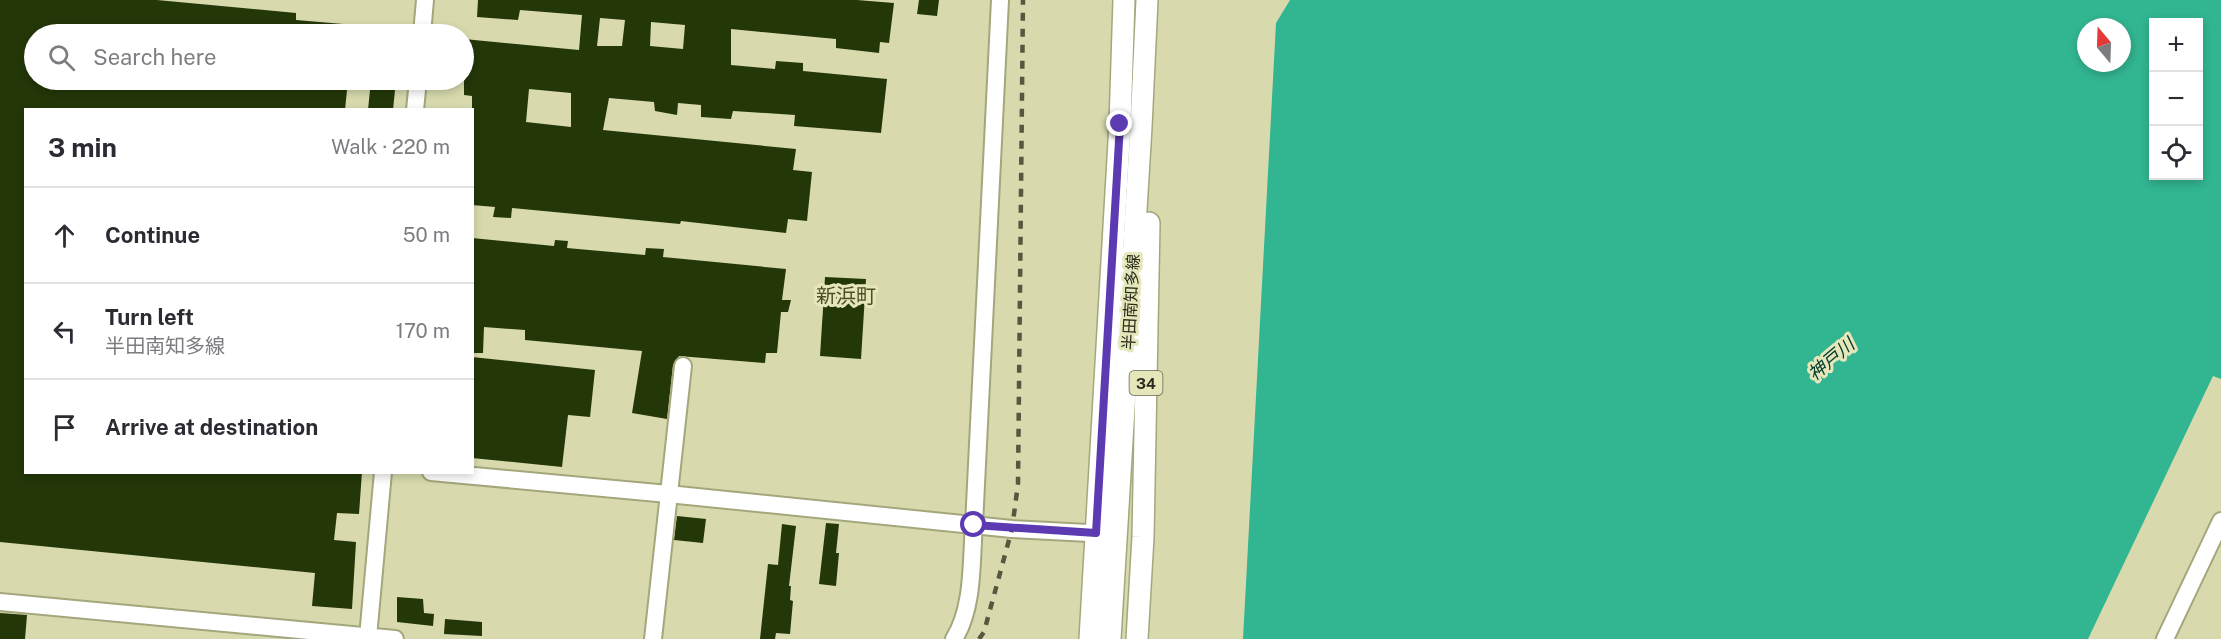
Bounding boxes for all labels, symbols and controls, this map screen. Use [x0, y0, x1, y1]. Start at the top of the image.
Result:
north arrow [2077, 18, 2131, 72]
map controls [2149, 18, 2203, 180]
button: + [2149, 18, 2203, 72]
search box [24, 24, 474, 90]
icon: search [45, 41, 78, 74]
text: Search here [93, 44, 217, 70]
button: − [2149, 72, 2203, 126]
route end [1106, 110, 1132, 136]
button: locate [2149, 126, 2203, 180]
text: 3 min [48, 132, 117, 163]
text: Walk · 220 m [331, 135, 450, 159]
icon: ahead [48, 219, 81, 252]
text: Continue [105, 222, 200, 248]
text: 50 m [403, 223, 450, 247]
street label: 半田南知多線 [1119, 254, 1143, 350]
district label: 新浜町 [816, 284, 876, 308]
text: Turn left [105, 304, 194, 330]
icon: left [48, 315, 81, 348]
text: 170 m [396, 319, 450, 343]
water label: 神戸川 [1804, 332, 1860, 384]
text: 半田南知多線 [105, 334, 225, 358]
road number: 34 [1130, 371, 1162, 395]
icon: arrive [48, 411, 81, 444]
text: Arrive at destination [105, 414, 318, 440]
route start [960, 511, 986, 537]

